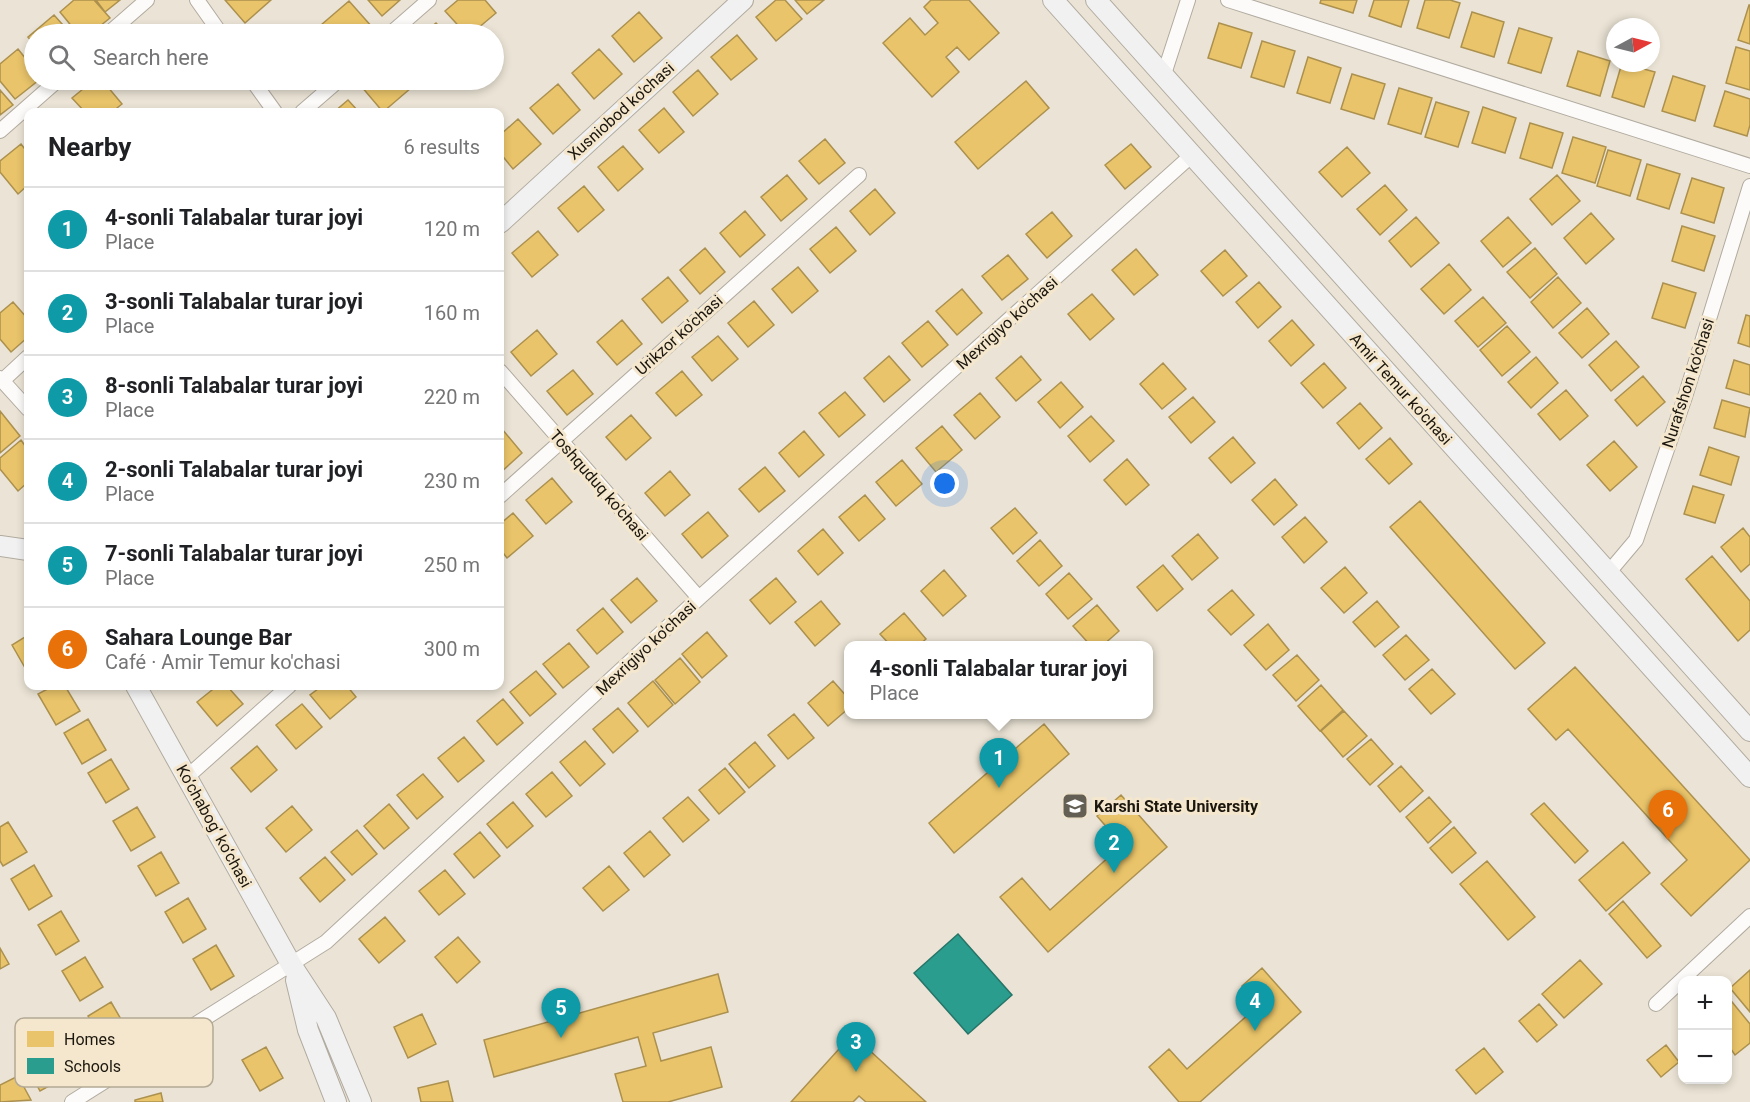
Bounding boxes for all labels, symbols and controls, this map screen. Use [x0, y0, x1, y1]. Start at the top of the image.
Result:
north arrow [1606, 18, 1660, 72]
search box [24, 24, 504, 90]
icon: search [45, 41, 78, 74]
text: Search here [93, 45, 209, 70]
street label: Xusniobod ko'chasi [564, 58, 678, 164]
text: Nearby [48, 132, 131, 162]
text: 6 results [404, 135, 480, 159]
text: 4-sonli Talabalar turar joyi [105, 205, 363, 230]
text: 1 [62, 217, 73, 241]
text: 120 m [424, 217, 480, 241]
text: Place [105, 230, 154, 254]
street label: Mexrigiyo ko'chasi [952, 273, 1062, 373]
text: 3-sonli Talabalar turar joyi [105, 289, 363, 314]
street label: Urikzor ko'chasi [632, 291, 726, 379]
text: 2 [62, 301, 73, 325]
text: 160 m [424, 301, 480, 325]
text: Place [105, 314, 154, 338]
street label: Nurafshon ko'chasi [1658, 316, 1718, 450]
street label: Amir Temur ko'chasi [1346, 329, 1456, 449]
text: 8-sonli Talabalar turar joyi [105, 373, 363, 398]
text: 3 [62, 385, 73, 409]
text: 220 m [424, 385, 480, 409]
text: Place [105, 398, 154, 422]
street label: Toshquduq ko'chasi [546, 426, 652, 544]
text: 2-sonli Talabalar turar joyi [105, 457, 363, 482]
text: 4 [62, 469, 73, 493]
text: 230 m [424, 469, 480, 493]
your location [930, 469, 959, 498]
text: Place [105, 482, 154, 506]
text: 7-sonli Talabalar turar joyi [105, 541, 363, 566]
text: 5 [62, 553, 73, 577]
text: 250 m [424, 553, 480, 577]
text: Place [105, 566, 154, 590]
street label: Mexrigiyo ko'chasi [592, 597, 700, 699]
text: Sahara Lounge Bar [105, 625, 292, 650]
text: 6 [62, 637, 73, 661]
text: 300 m [424, 637, 480, 661]
popup [844, 641, 1153, 719]
text: Café · Amir Temur ko'chasi [105, 650, 341, 674]
text: 4-sonli Talabalar turar joyi [869, 656, 1128, 681]
text: Place [869, 681, 919, 705]
pin: 1 [980, 738, 1018, 788]
street label: Ko‘chabog‘ ko‘chasi [172, 761, 256, 891]
pin: 6 [1648, 790, 1688, 840]
school or university icon: Karshi State University [1060, 791, 1090, 821]
place label: Karshi State University [1094, 797, 1259, 816]
pin: 2 [1094, 824, 1134, 873]
map controls [1678, 976, 1732, 1084]
button: + [1678, 976, 1732, 1030]
pin: 4 [1236, 982, 1274, 1031]
pin: 5 [542, 988, 580, 1038]
legend [15, 1018, 213, 1087]
pin: 3 [836, 1022, 876, 1072]
text: Homes [64, 1030, 115, 1049]
button: − [1678, 1030, 1732, 1084]
text: Schools [64, 1057, 121, 1076]

